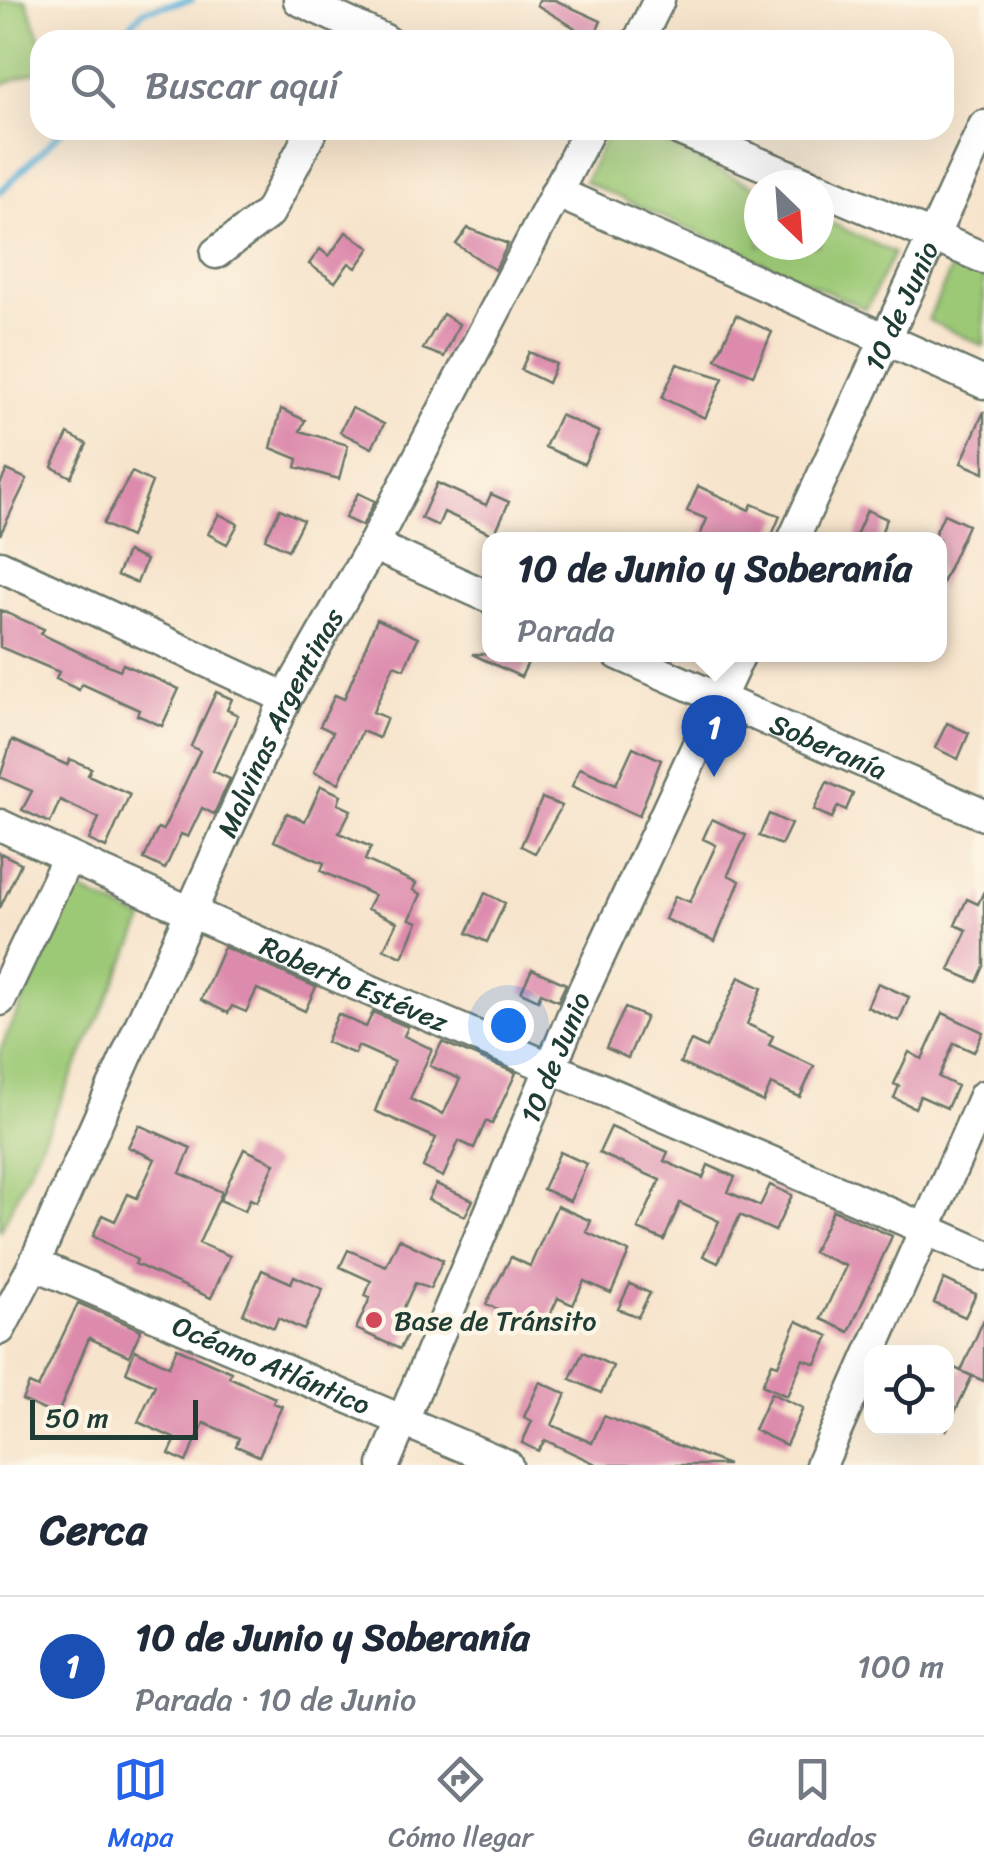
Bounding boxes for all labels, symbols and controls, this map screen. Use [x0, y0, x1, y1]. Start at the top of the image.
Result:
search box [30, 30, 954, 140]
text: Buscar aquí [145, 52, 339, 119]
icon: search [65, 58, 120, 113]
north arrow [744, 170, 834, 260]
street label: 10 de Junio [850, 233, 953, 379]
popup [482, 532, 947, 662]
text: 10 de Junio y Soberanía [517, 535, 912, 602]
street label: Malvinas Argentinas [203, 599, 357, 845]
text: Parada [517, 602, 615, 659]
pin: 1 [682, 694, 746, 777]
street label: Soberanía [762, 700, 895, 794]
street label: Roberto Estévez [252, 922, 456, 1046]
street label: 10 de Junio [506, 984, 605, 1131]
your location [483, 1000, 534, 1051]
place label: Base de Tránsito [394, 1296, 596, 1345]
street label: Océano Atlántico [164, 1301, 378, 1429]
marker: Base de Tránsito [363, 1309, 385, 1331]
map controls [864, 1345, 954, 1435]
button: locate [864, 1345, 954, 1435]
text: 50 m [45, 1393, 109, 1442]
scale bar [30, 1395, 198, 1440]
text: Cerca [40, 1493, 147, 1567]
text: 10 de Junio y Soberanía [135, 1604, 530, 1671]
text: 1 [66, 1638, 79, 1695]
text: 100 m [857, 1638, 944, 1695]
text: Parada · 10 de Junio [135, 1671, 416, 1728]
tab: Mapa [107, 1752, 173, 1861]
tab: Cómo llegar [388, 1752, 533, 1861]
tab: Guardados [748, 1752, 877, 1861]

